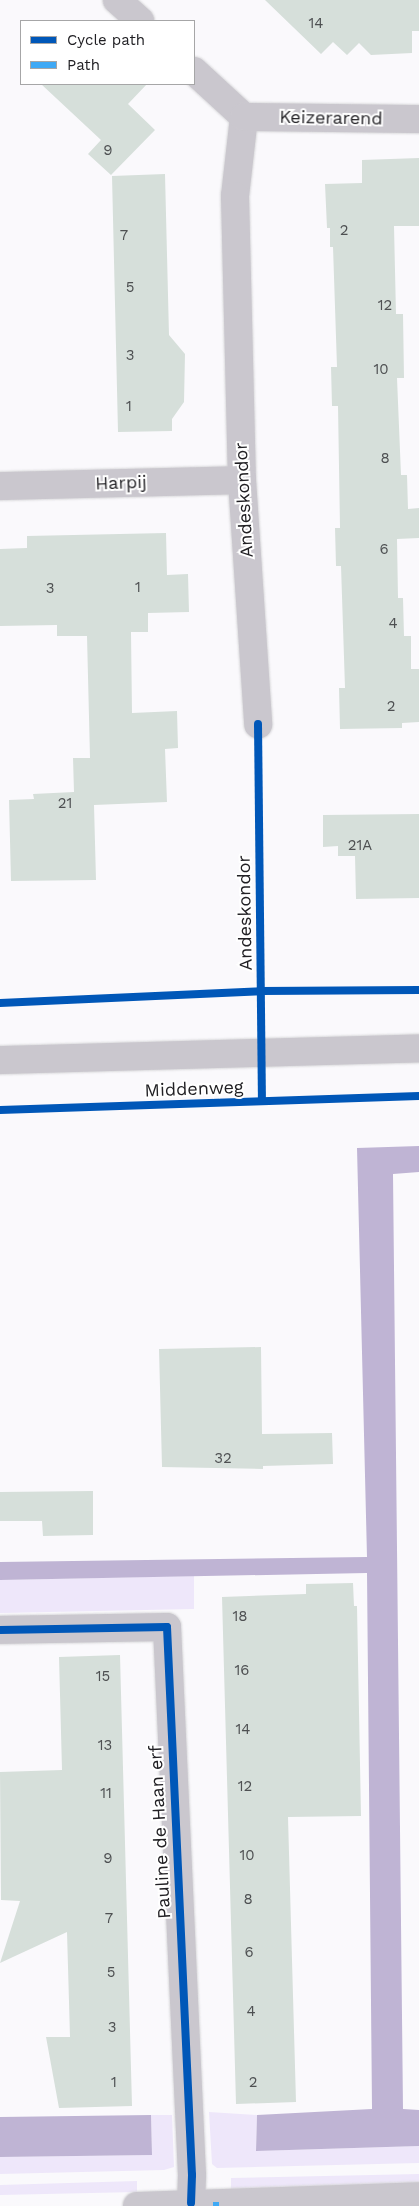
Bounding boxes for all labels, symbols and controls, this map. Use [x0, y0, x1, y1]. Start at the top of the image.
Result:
house number: 14 [308, 15, 324, 33]
legend [20, 20, 195, 85]
text: Cycle path [67, 31, 145, 49]
text: Path [67, 56, 100, 74]
street label: Keizerarend [279, 106, 383, 130]
house number: 9 [103, 142, 113, 160]
house number: 2 [340, 222, 348, 240]
house number: 7 [120, 227, 128, 245]
house number: 5 [126, 279, 134, 297]
house number: 12 [378, 297, 392, 315]
house number: 3 [126, 347, 134, 365]
house number: 10 [373, 361, 389, 379]
house number: 1 [126, 398, 132, 416]
street label: Andeskondor [230, 442, 258, 558]
house number: 8 [380, 450, 390, 468]
street label: Harpij [95, 471, 147, 495]
house number: 6 [379, 541, 389, 559]
house number: 1 [135, 579, 141, 597]
house number: 3 [46, 580, 54, 598]
house number: 4 [388, 615, 398, 633]
house number: 2 [387, 698, 395, 716]
house number: 21 [58, 795, 72, 813]
house number: 21A [348, 837, 372, 855]
street label: Andeskondor [233, 855, 257, 971]
street label: Middenweg [144, 1076, 244, 1102]
house number: 32 [214, 1450, 232, 1468]
house number: 18 [232, 1608, 248, 1626]
house number: 16 [235, 1662, 249, 1680]
house number: 15 [96, 1668, 110, 1686]
house number: 14 [235, 1721, 251, 1739]
house number: 13 [98, 1737, 112, 1755]
street label: Pauline de Haan erf [145, 1745, 175, 1919]
house number: 12 [238, 1778, 252, 1796]
house number: 11 [100, 1785, 112, 1803]
house number: 10 [239, 1847, 255, 1865]
house number: 9 [103, 1850, 113, 1868]
house number: 8 [243, 1891, 253, 1909]
house number: 7 [105, 1910, 113, 1928]
house number: 6 [244, 1944, 254, 1962]
house number: 5 [107, 1964, 115, 1982]
house number: 4 [246, 2003, 256, 2021]
house number: 3 [108, 2019, 116, 2037]
house number: 1 [111, 2074, 117, 2092]
house number: 2 [249, 2074, 257, 2092]

